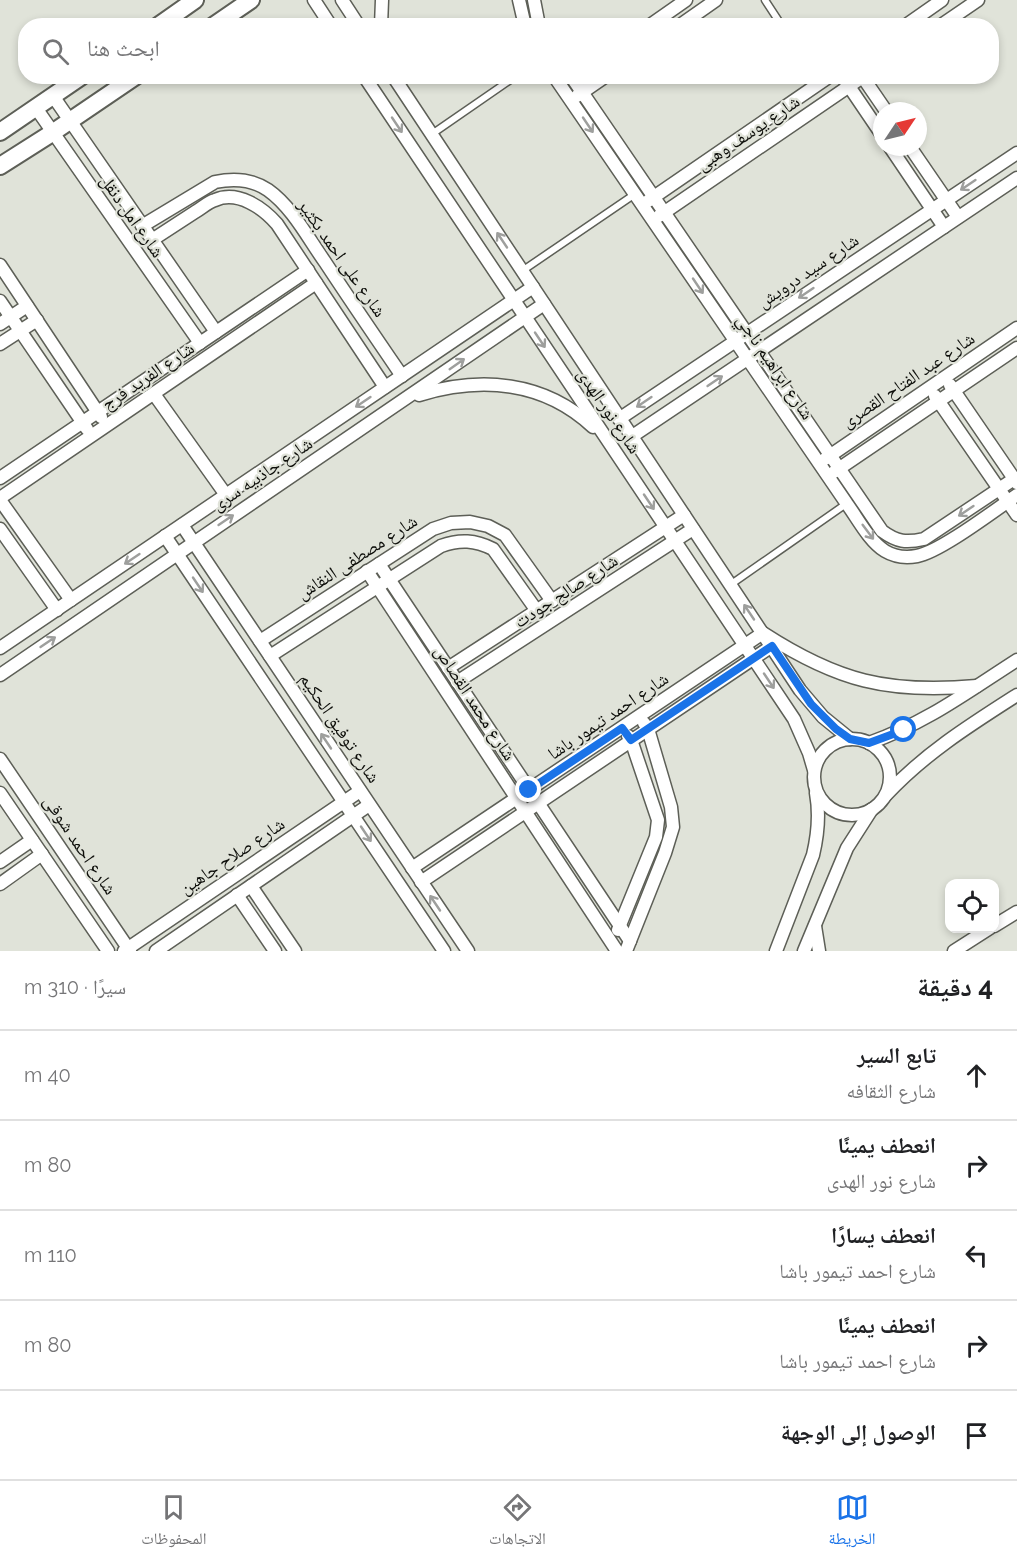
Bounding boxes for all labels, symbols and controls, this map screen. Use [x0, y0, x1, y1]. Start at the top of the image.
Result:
search box [18, 18, 999, 84]
icon: search [39, 35, 72, 68]
text: ابحث هنا [87, 35, 160, 61]
street label: شارع يوسف وهبى [692, 90, 804, 176]
north arrow [873, 102, 927, 156]
one-way arrow [391, 116, 403, 133]
one-way arrow [582, 116, 594, 132]
street label: شارع امل دنقل [95, 170, 169, 262]
one-way arrow [961, 179, 977, 191]
street label: شارع على احمد بكثير [293, 194, 391, 321]
street label: شارع سيد درويش [753, 229, 863, 313]
one-way arrow [496, 232, 508, 249]
one-way arrow [692, 277, 704, 293]
one-way arrow [798, 287, 815, 300]
street label: شارع ابراهيم ناجي [729, 310, 818, 426]
street label: شارع عبد الفتاح القصرى [837, 327, 979, 434]
one-way arrow [534, 331, 546, 347]
street label: شارع الفريد فرج [98, 337, 199, 416]
one-way arrow [449, 358, 465, 370]
street label: شارع نور الهدى [572, 364, 646, 458]
one-way arrow [706, 375, 722, 387]
one-way arrow [355, 396, 371, 408]
one-way arrow [636, 396, 653, 408]
street label: شارع جاذبيه سرى [207, 432, 317, 516]
one-way arrow [642, 493, 655, 510]
one-way arrow [957, 505, 974, 518]
street label: شارع مصطفى النقاش [293, 510, 421, 604]
one-way arrow [218, 514, 234, 526]
one-way arrow [862, 524, 875, 540]
street label: شارع صالح جودت [510, 549, 622, 634]
one-way arrow [124, 553, 141, 565]
one-way arrow [192, 576, 204, 593]
one-way arrow [743, 605, 755, 621]
one-way arrow [40, 636, 56, 648]
street label: شارع محمد القصاص [430, 641, 520, 765]
street label: شارع احمد تيمور باشا [543, 667, 673, 765]
street label: شارع توفيق الحكيم [294, 669, 385, 788]
one-way arrow [763, 673, 775, 689]
route start [890, 716, 916, 742]
one-way arrow [320, 733, 332, 749]
route end [515, 776, 541, 802]
street label: شارع احمد شوقى [39, 791, 121, 899]
street label: شارع صلاح جاهين [175, 813, 289, 900]
one-way arrow [360, 825, 372, 842]
map controls [945, 879, 999, 933]
button: locate [945, 879, 999, 933]
one-way arrow [429, 895, 441, 911]
text: 4 دقيقة [917, 972, 993, 1002]
text: سيرًا · 310 m [24, 975, 126, 999]
text: تابع السير [857, 1042, 936, 1068]
icon: ahead [960, 1059, 993, 1092]
text: 40 m [24, 1063, 71, 1087]
text: شارع الثقافه [846, 1079, 936, 1103]
text: انعطف يمينًا [837, 1132, 936, 1158]
icon: right [960, 1149, 993, 1182]
text: 80 m [24, 1153, 72, 1177]
text: شارع نور الهدى [827, 1169, 936, 1193]
text: انعطف يسارًا [831, 1222, 936, 1248]
icon: left [960, 1239, 993, 1272]
text: 110 m [24, 1243, 77, 1267]
text: شارع احمد تيمور باشا [779, 1259, 936, 1283]
text: انعطف يمينًا [837, 1312, 936, 1338]
icon: right [960, 1329, 993, 1362]
text: 80 m [24, 1333, 72, 1357]
text: شارع احمد تيمور باشا [779, 1349, 936, 1373]
text: الوصول إلى الوجهة [781, 1419, 936, 1445]
icon: arrive [960, 1419, 993, 1452]
tab: المحفوظات [141, 1491, 206, 1554]
tab: الاتجاهات [489, 1491, 546, 1554]
tab: الخريطة [829, 1491, 876, 1554]

